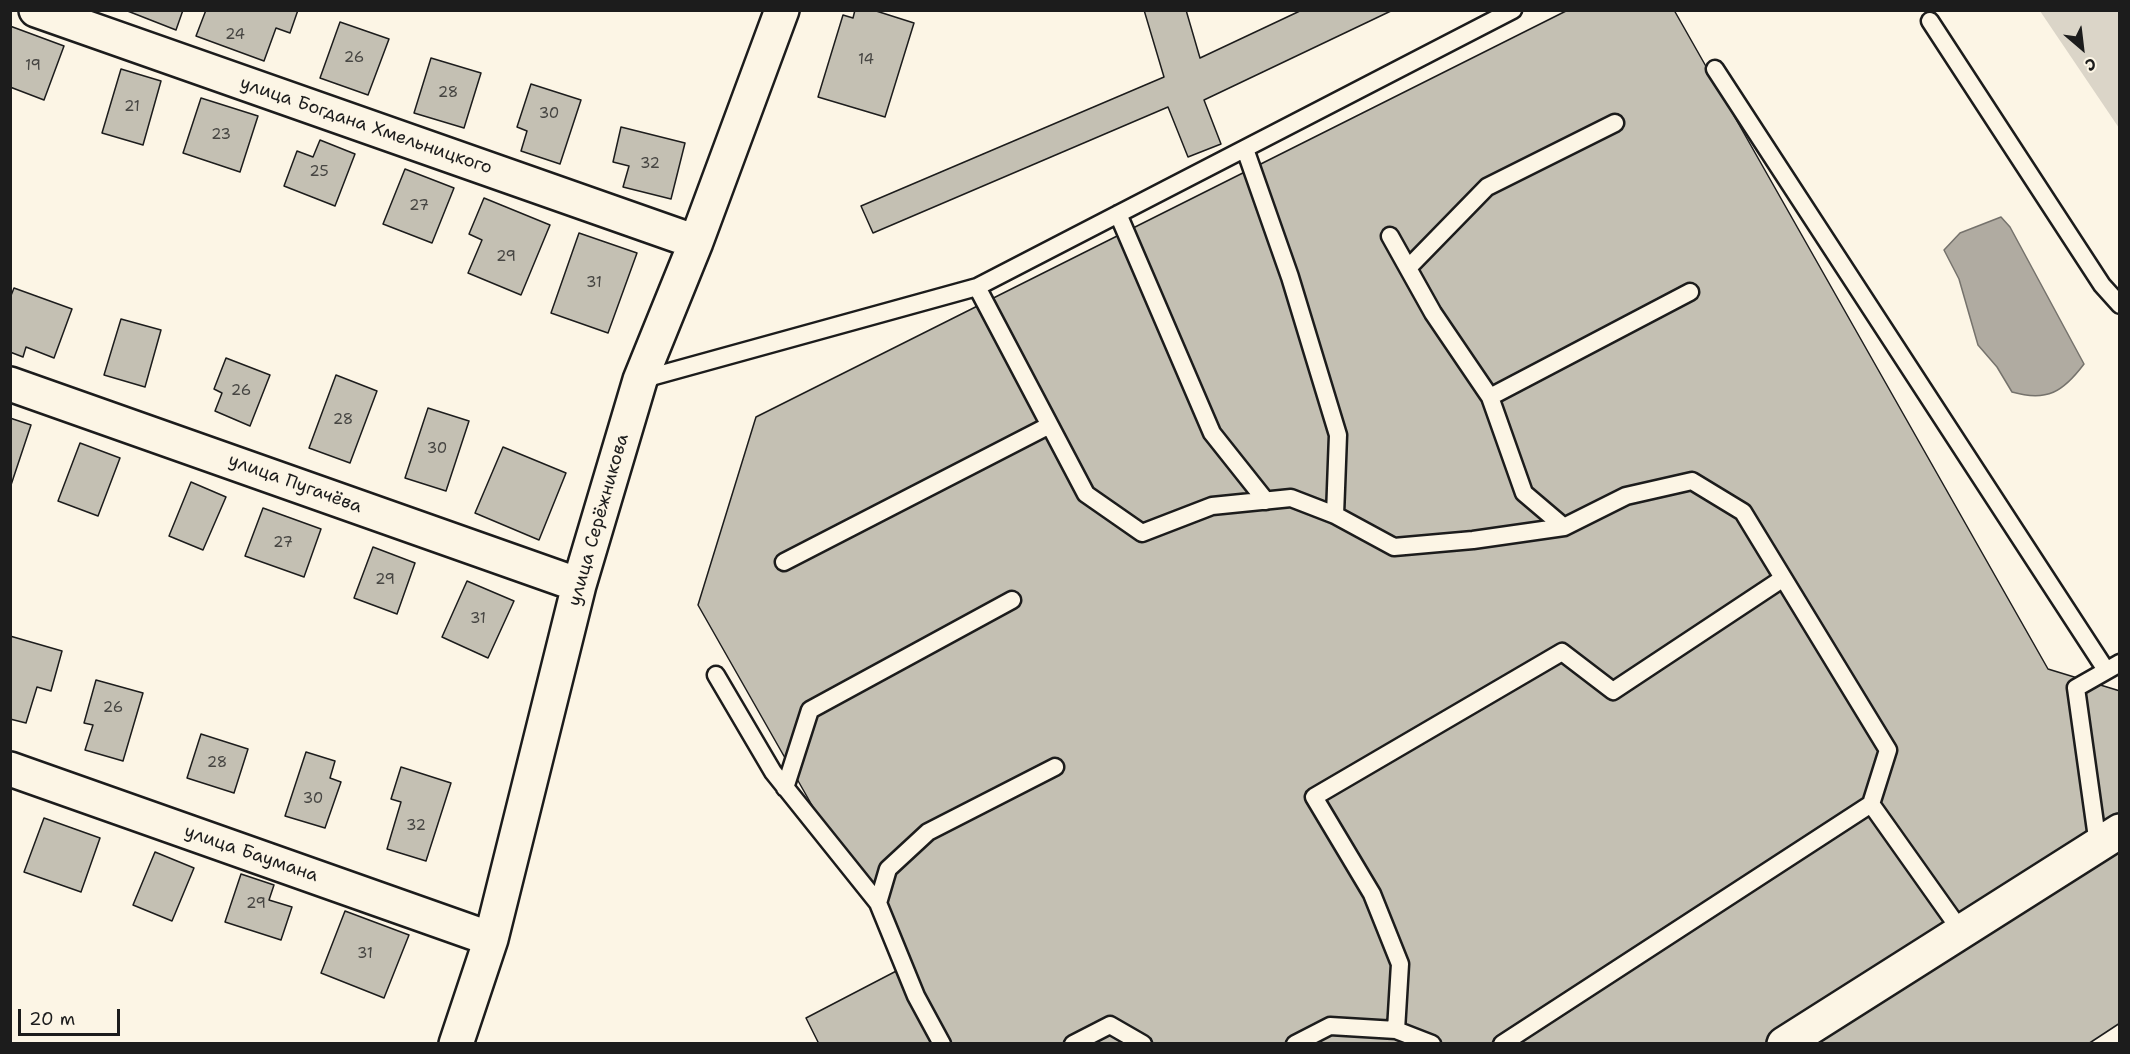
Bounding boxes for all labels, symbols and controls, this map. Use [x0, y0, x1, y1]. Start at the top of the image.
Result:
north arrow [2052, 18, 2112, 78]
house number: 24 [225, 26, 245, 44]
house number: 26 [344, 49, 364, 67]
house number: 14 [858, 51, 874, 69]
text: С [2081, 53, 2100, 76]
house number: 19 [25, 57, 41, 75]
street label: улица Богдана Хмельницкого [237, 73, 495, 179]
house number: 28 [438, 84, 458, 102]
house number: 21 [124, 98, 140, 116]
house number: 30 [539, 105, 559, 123]
house number: 23 [211, 126, 231, 144]
house number: 32 [640, 155, 660, 173]
house number: 25 [309, 163, 329, 181]
house number: 27 [409, 197, 429, 215]
house number: 29 [496, 248, 516, 266]
house number: 31 [586, 274, 602, 292]
house number: 26 [231, 382, 251, 400]
house number: 28 [333, 411, 353, 429]
street label: улица Серёжникова [564, 431, 634, 609]
house number: 30 [427, 440, 447, 458]
street label: улица Пугачёва [225, 450, 365, 518]
house number: 27 [273, 534, 293, 552]
house number: 29 [375, 571, 395, 589]
house number: 31 [470, 610, 486, 628]
house number: 26 [103, 699, 123, 717]
house number: 28 [207, 754, 227, 772]
house number: 30 [303, 790, 323, 808]
house number: 32 [406, 817, 426, 835]
street label: улица Баумана [181, 821, 321, 887]
house number: 29 [246, 895, 266, 913]
house number: 31 [357, 945, 373, 963]
scale bar [21, 997, 123, 1035]
text: 20 m [29, 1007, 75, 1031]

